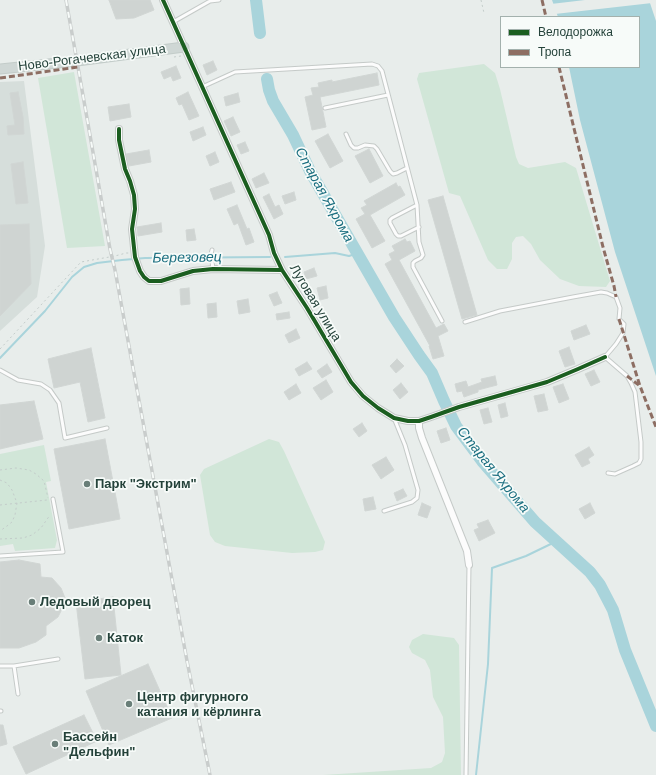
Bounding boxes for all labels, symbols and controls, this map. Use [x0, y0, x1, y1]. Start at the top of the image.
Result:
legend [500, 16, 640, 68]
text: Велодорожка [538, 25, 613, 39]
street label: Ново-Рогачевская улица [17, 41, 167, 75]
text: Тропа [538, 45, 571, 59]
water label: Старая Яхрома [291, 145, 357, 245]
water label: Березовец [152, 249, 222, 267]
street label: Луговая улица [286, 262, 344, 344]
water label: Старая Яхрома [453, 424, 533, 516]
place label: Парк "Экстрим" [95, 476, 197, 492]
marker: Парк "Экстрим" [82, 479, 92, 489]
place label: Ледовый дворец [40, 594, 150, 610]
marker: Ледовый дворец [27, 597, 37, 607]
place label: Каток [107, 630, 143, 646]
marker: Каток [94, 633, 104, 643]
place label: Центр фигурного катания и кёрлинга [137, 689, 261, 720]
marker: Центр фигурного катания и кёрлинга [124, 699, 134, 709]
place label: Бассейн "Дельфин" [63, 729, 135, 760]
marker: Бассейн "Дельфин" [50, 739, 60, 749]

